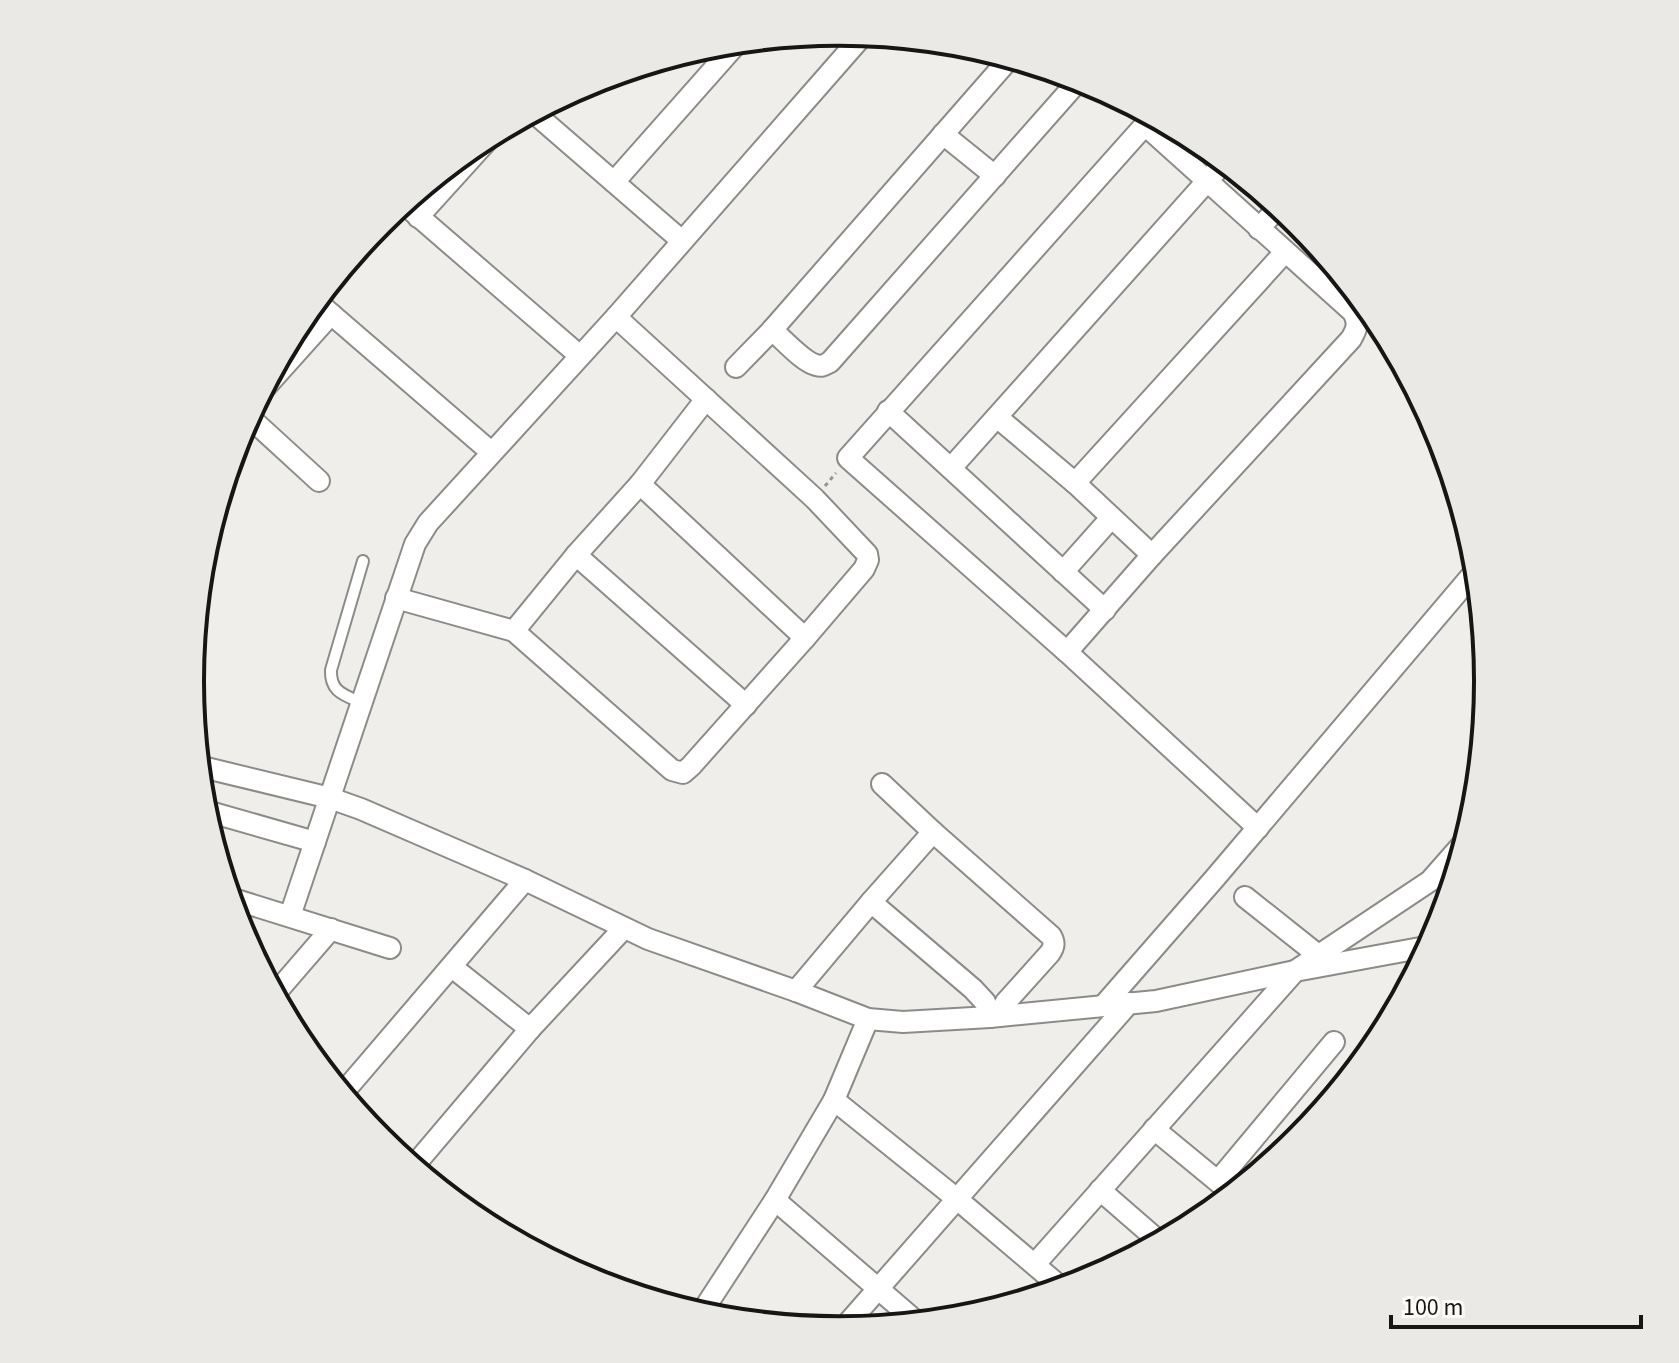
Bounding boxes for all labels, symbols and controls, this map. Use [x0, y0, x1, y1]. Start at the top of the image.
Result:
scale bar [1391, 1279, 1641, 1329]
text: 100 m [1403, 1290, 1463, 1325]

